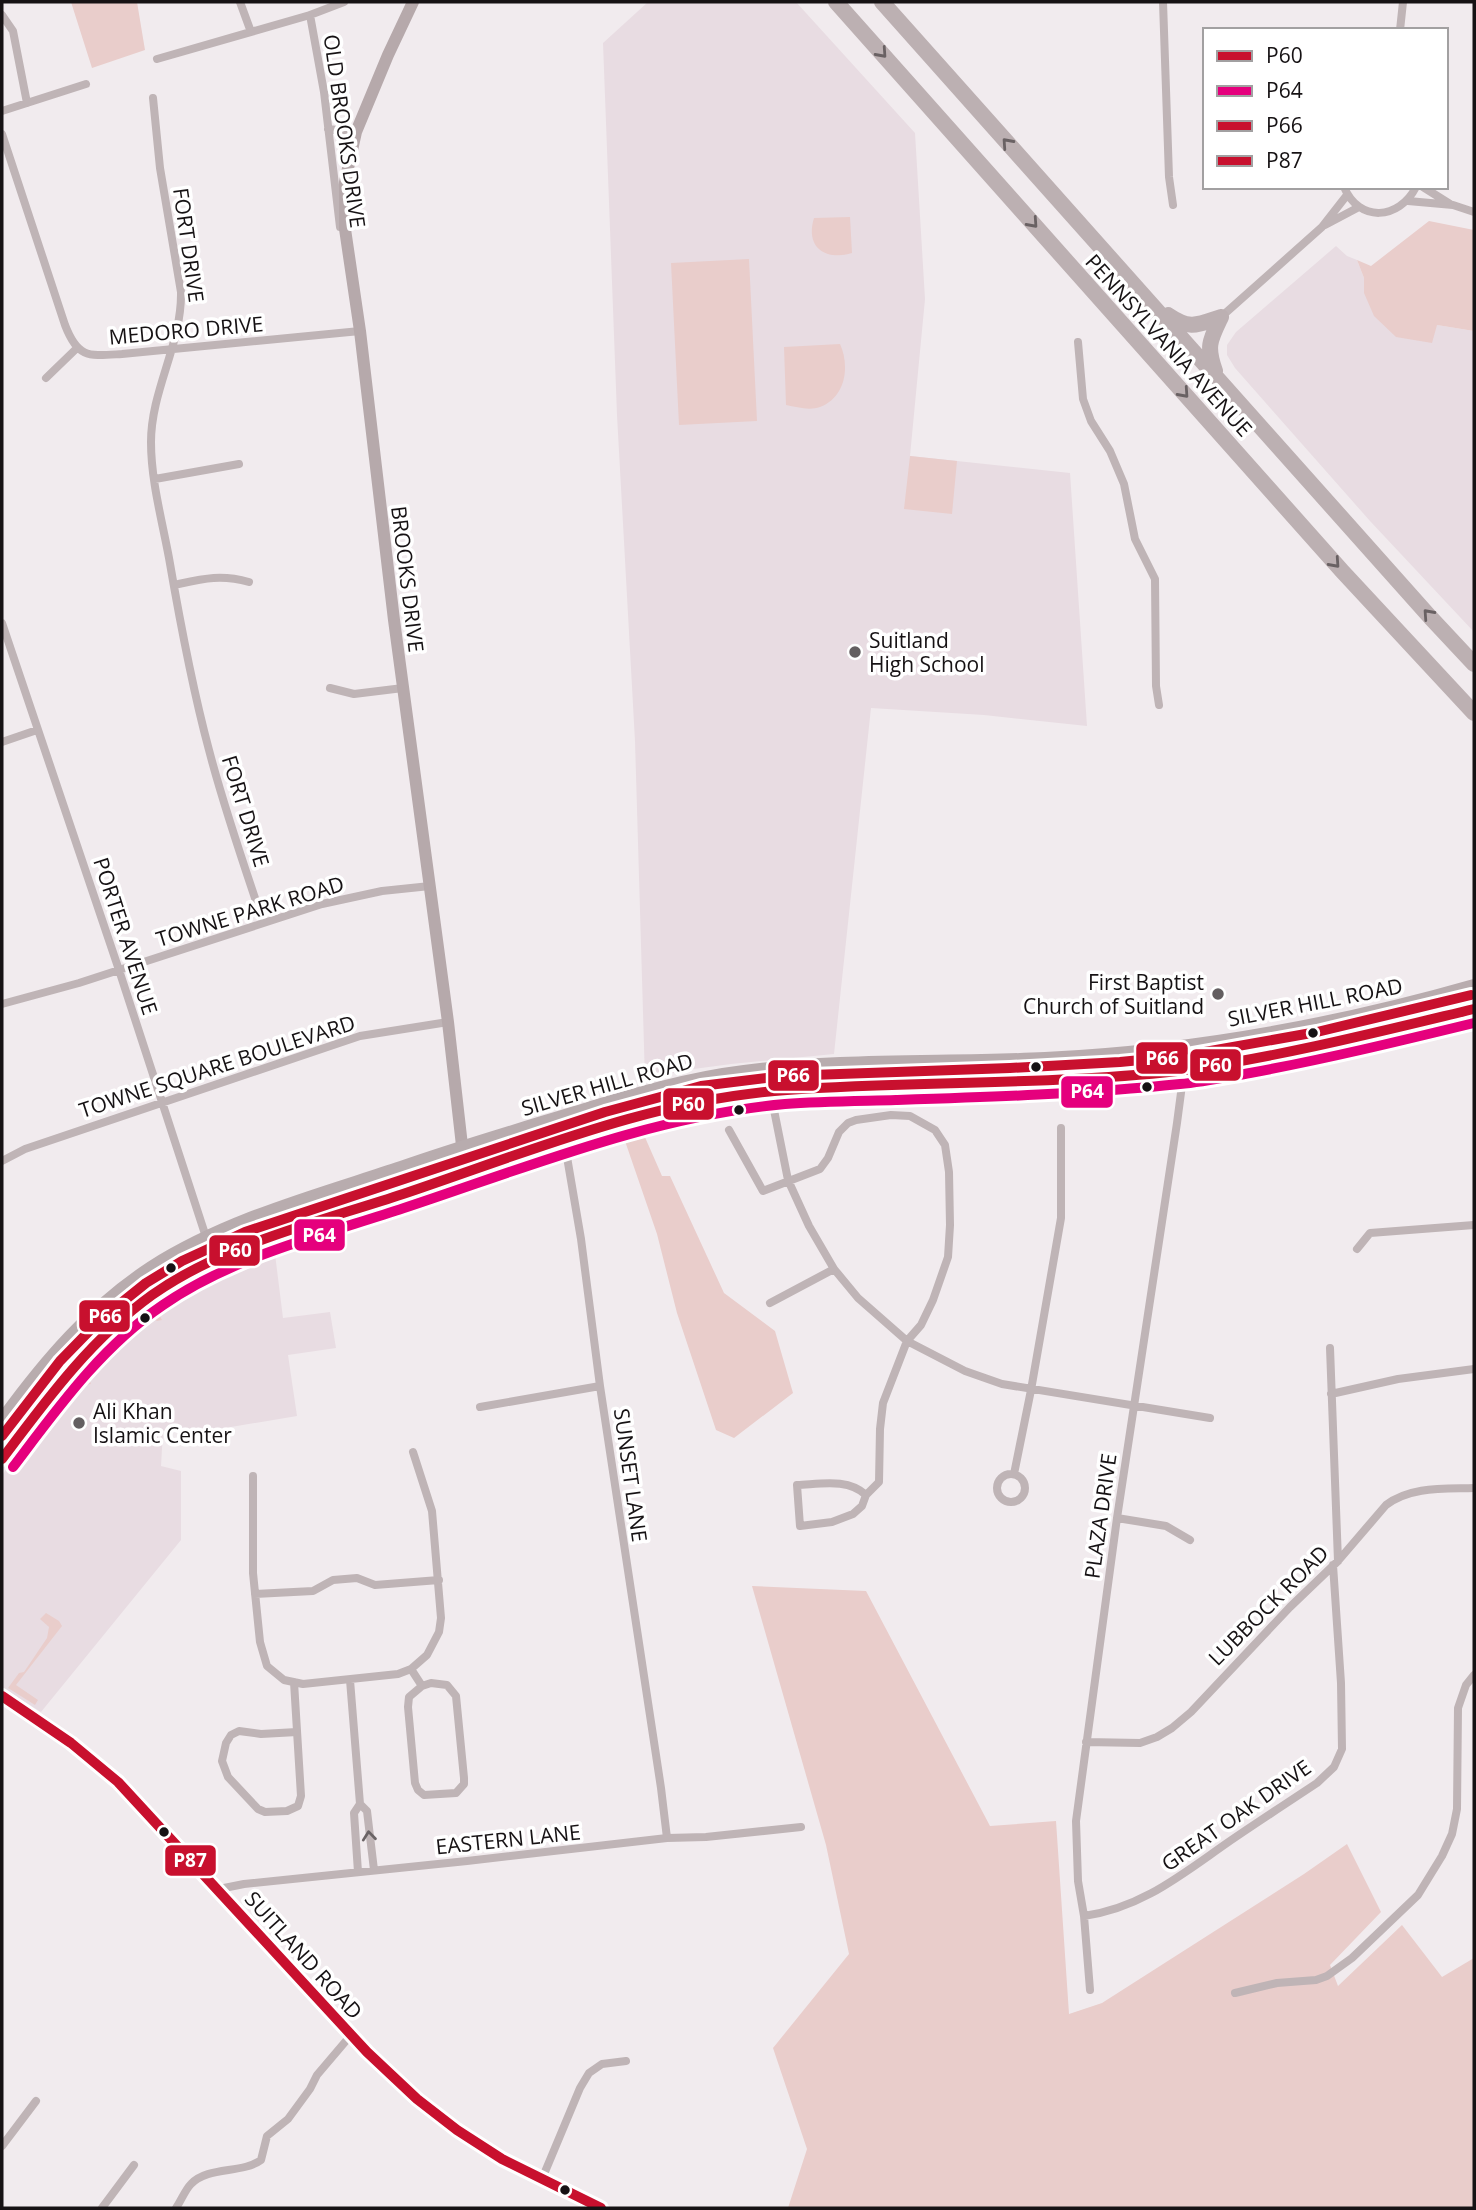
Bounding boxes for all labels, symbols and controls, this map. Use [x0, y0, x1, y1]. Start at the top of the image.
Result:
legend [1203, 28, 1448, 189]
street label: OLD BROOKS DRIVE [318, 32, 372, 230]
text: P60 [1266, 41, 1303, 69]
one-way arrow [873, 45, 886, 58]
text: P64 [1266, 76, 1303, 104]
text: P66 [1266, 111, 1303, 139]
one-way arrow [1003, 138, 1015, 151]
text: P87 [1266, 146, 1303, 174]
street label: FORT DRIVE [167, 186, 211, 304]
one-way arrow [1025, 215, 1037, 228]
street label: PENNSYLVANIA AVENUE [1079, 248, 1259, 442]
street label: MEDORO DRIVE [108, 309, 264, 351]
one-way arrow [1176, 385, 1188, 398]
street label: BROOKS DRIVE [385, 504, 431, 654]
one-way arrow [1327, 555, 1339, 568]
one-way arrow [1423, 609, 1436, 622]
place label: Suitland High School [869, 626, 985, 678]
marker: Suitland High School [847, 644, 863, 660]
street label: FORT DRIVE [216, 752, 276, 870]
street label: PORTER AVENUE [87, 854, 165, 1018]
street label: TOWNE PARK ROAD [153, 869, 347, 953]
place label: First Baptist Church of Suitland [1023, 968, 1204, 1020]
street label: SILVER HILL ROAD [1225, 971, 1405, 1033]
marker: First Baptist Church of Suitland [1210, 986, 1226, 1002]
street label: TOWNE SQUARE BOULEVARD [75, 1008, 359, 1124]
unlabelled marker [1306, 1026, 1320, 1040]
line badge: P66 [1135, 1041, 1189, 1075]
text: P66 [1145, 1045, 1179, 1071]
street label: SILVER HILL ROAD [518, 1046, 696, 1122]
line badge: P60 [1189, 1048, 1242, 1082]
text: P60 [1198, 1052, 1232, 1078]
line badge: P66 [767, 1059, 820, 1092]
unlabelled marker [1029, 1060, 1043, 1074]
text: P66 [776, 1062, 810, 1088]
line badge: P64 [1060, 1075, 1114, 1109]
text: P64 [1070, 1078, 1104, 1104]
unlabelled marker [1140, 1080, 1154, 1094]
line badge: P60 [662, 1087, 715, 1121]
text: P60 [671, 1091, 705, 1117]
unlabelled marker [732, 1103, 746, 1117]
line badge: P64 [293, 1218, 346, 1252]
text: P64 [302, 1222, 336, 1248]
line badge: P60 [208, 1234, 261, 1267]
text: P60 [218, 1237, 252, 1263]
unlabelled marker [164, 1261, 178, 1275]
line badge: P66 [78, 1299, 131, 1333]
text: P66 [88, 1303, 122, 1329]
unlabelled marker [138, 1311, 152, 1325]
place label: Ali Khan Islamic Center [93, 1397, 232, 1449]
street label: SUNSET LANE [608, 1406, 654, 1544]
marker: Ali Khan Islamic Center [71, 1415, 87, 1431]
street label: PLAZA DRIVE [1077, 1452, 1123, 1580]
street label: LUBBOCK ROAD [1202, 1539, 1334, 1671]
street label: GREAT OAK DRIVE [1156, 1753, 1316, 1877]
street label: EASTERN LANE [434, 1817, 582, 1861]
unlabelled marker [157, 1825, 171, 1839]
one-way arrow [362, 1830, 377, 1841]
line badge: P87 [164, 1844, 217, 1877]
text: P87 [173, 1847, 207, 1873]
street label: SUITLAND ROAD [239, 1885, 369, 2025]
unlabelled marker [558, 2183, 572, 2197]

